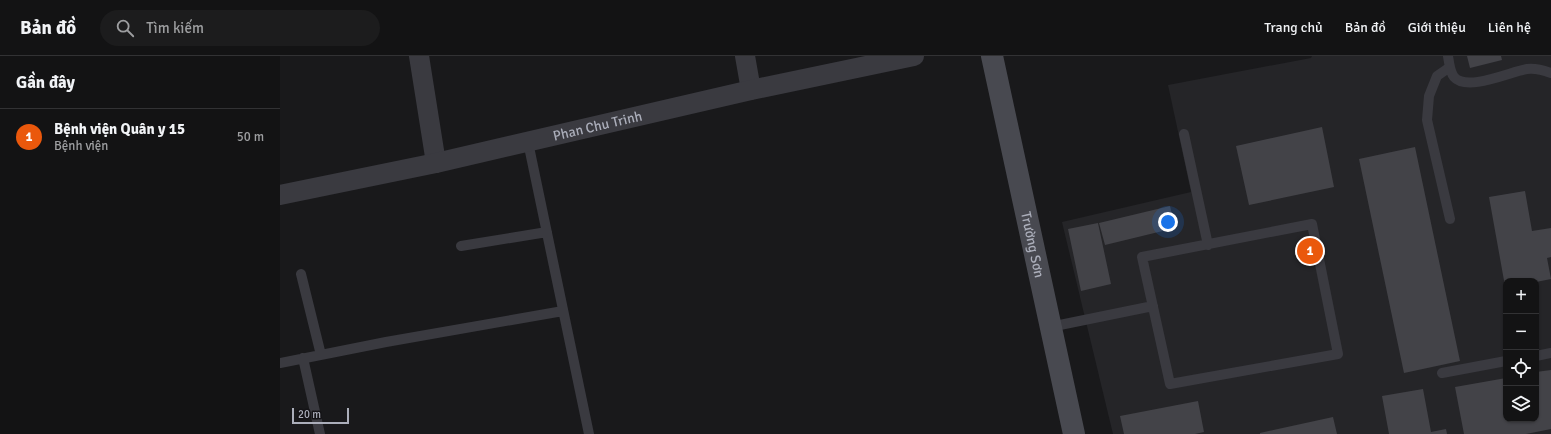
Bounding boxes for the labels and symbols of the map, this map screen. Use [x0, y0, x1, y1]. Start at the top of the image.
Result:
street label: Phan Chu Trinh [551, 108, 644, 145]
street label: Trường Sơn [1017, 210, 1048, 279]
your location [1158, 212, 1178, 232]
pin: 1 [1297, 236, 1323, 266]
scale bar [292, 406, 349, 425]

